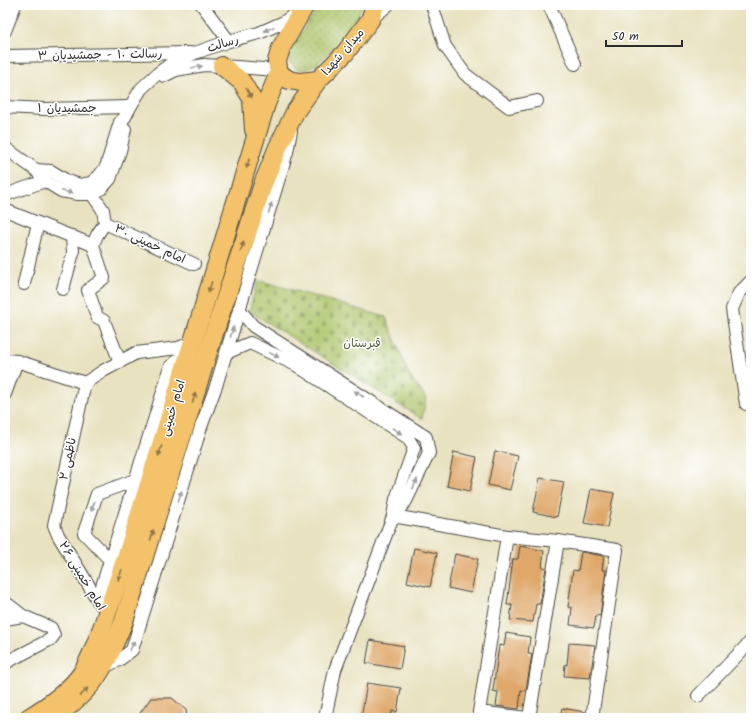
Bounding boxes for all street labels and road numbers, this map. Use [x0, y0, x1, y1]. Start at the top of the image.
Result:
street label: میدان شهدا [317, 24, 369, 80]
street label: رسالت [205, 30, 241, 58]
street label: رسالت ۱۰ - جمشیدیان ۳ [37, 44, 163, 66]
street label: جمشیدیان ۱ [38, 99, 96, 118]
street label: امام خمینی ۳۰ [111, 219, 189, 269]
street label: امام خمینی [155, 377, 191, 439]
street label: ناظمی ۲ [54, 436, 82, 482]
street label: امام خمینی ۲۶ [54, 538, 110, 614]

